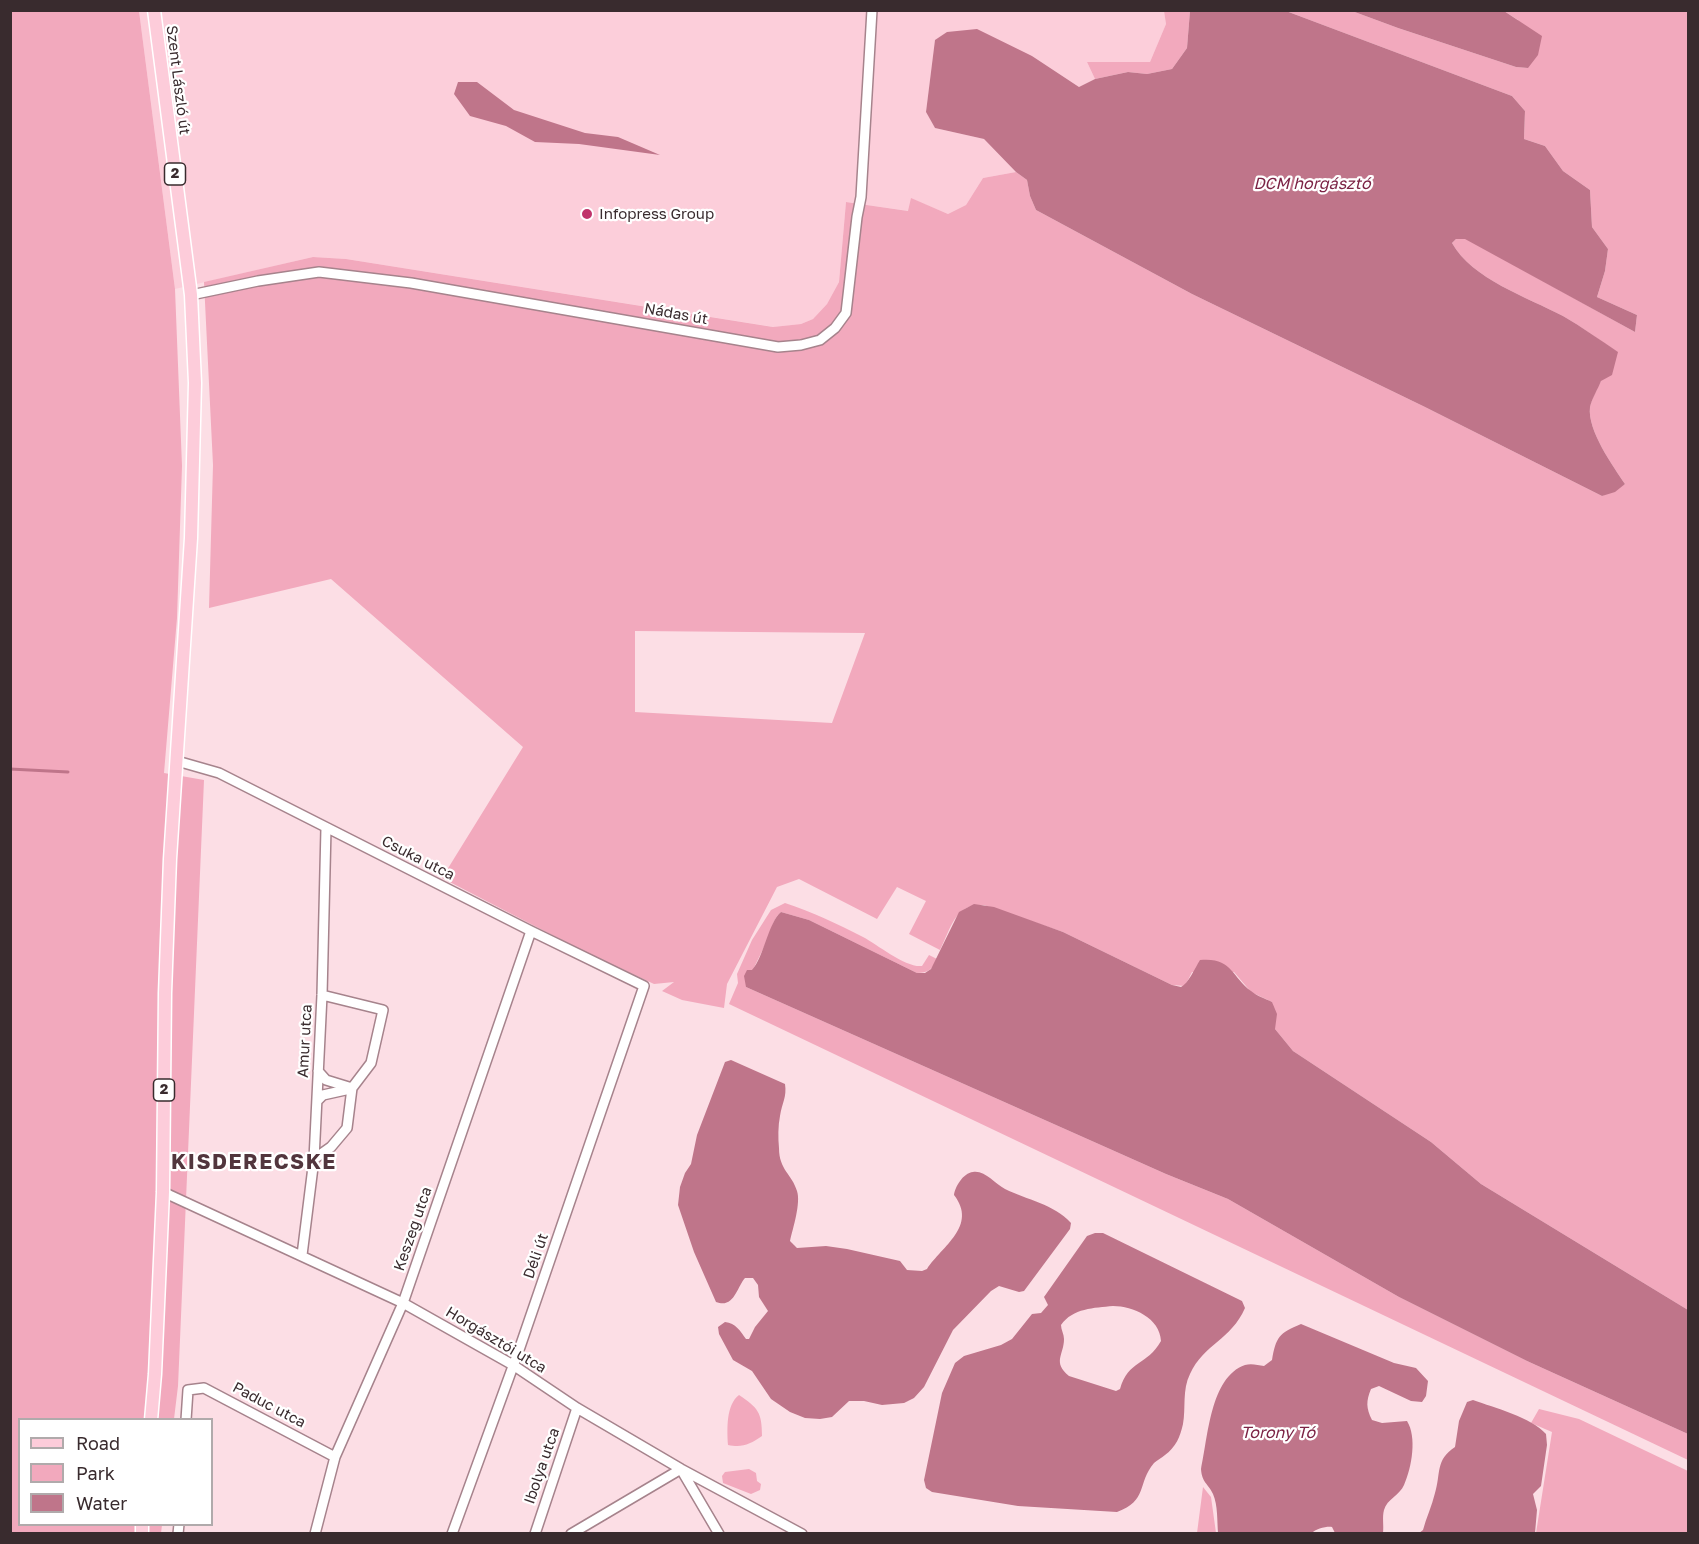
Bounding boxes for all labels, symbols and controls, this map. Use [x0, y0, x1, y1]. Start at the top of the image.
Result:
street label: Szent László út [162, 24, 194, 136]
road number: 2 [164, 163, 186, 185]
water label: DCM horgásztó [1253, 174, 1371, 194]
place label: Infopress Group [599, 205, 714, 223]
marker: Infopress Group [580, 207, 594, 221]
street label: Nádas út [643, 300, 709, 328]
street label: Csuka utca [378, 832, 458, 884]
street label: Amur utca [294, 1004, 316, 1078]
road number: 2 [154, 1079, 174, 1101]
district label: KISDERECSKE [171, 1149, 337, 1175]
street label: Keszeg utca [390, 1185, 436, 1273]
street label: Déli út [520, 1231, 552, 1281]
street label: Horgásztói utca [442, 1303, 550, 1377]
street label: Paduc utca [229, 1378, 309, 1432]
legend [18, 1418, 213, 1526]
water label: Torony Tó [1241, 1423, 1315, 1443]
street label: Ibolya utca [521, 1426, 563, 1506]
text: Road [76, 1432, 120, 1454]
text: Park [76, 1462, 115, 1484]
text: Water [76, 1492, 127, 1514]

